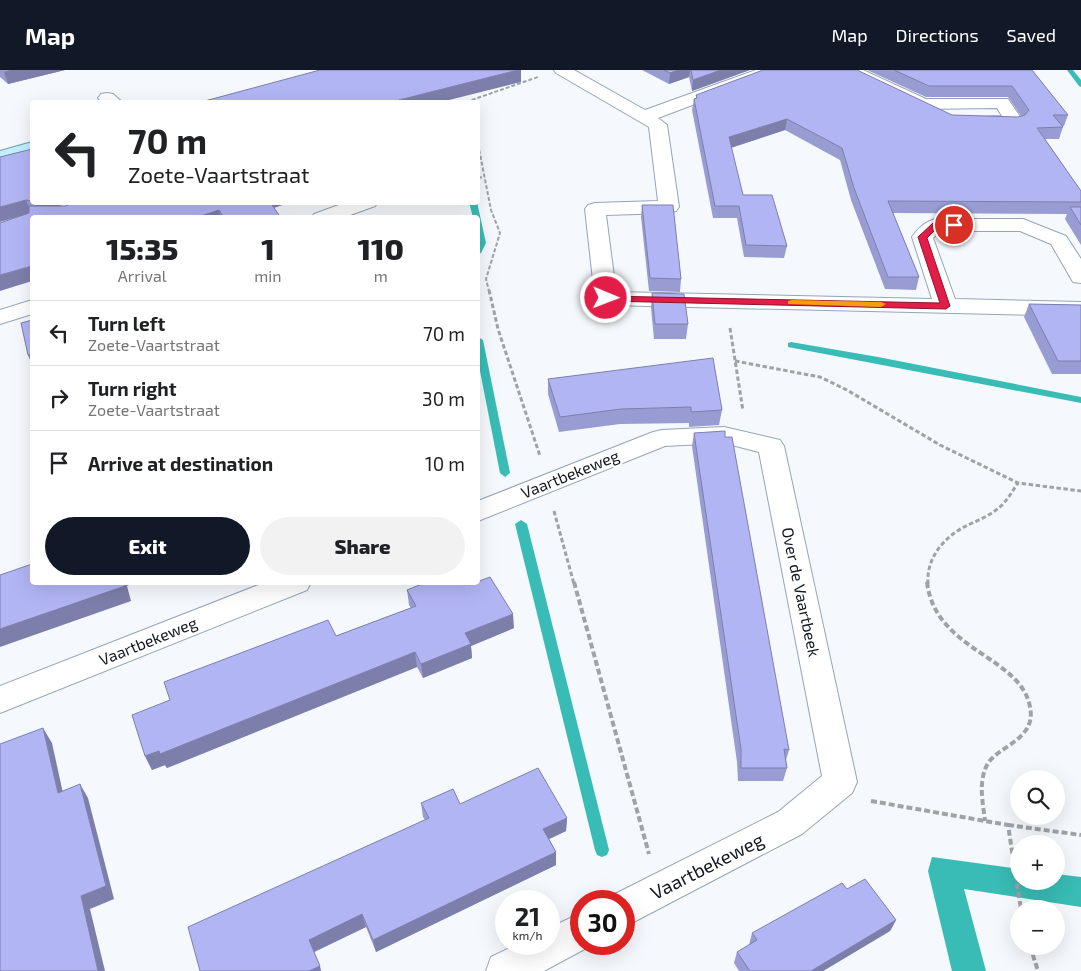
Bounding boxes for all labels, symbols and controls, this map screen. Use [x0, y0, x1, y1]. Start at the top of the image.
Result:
text: Map [25, 21, 75, 50]
text: Map [831, 24, 868, 46]
text: Directions [896, 24, 979, 46]
text: Saved [1007, 24, 1056, 46]
text: 70 m [128, 119, 207, 161]
icon: left [45, 120, 110, 185]
text: Zoete-Vaartstraat [128, 161, 309, 187]
pin [933, 204, 975, 246]
icon: arrive [940, 211, 968, 239]
text: 15:35 [106, 230, 178, 266]
text: 1 [261, 230, 275, 266]
text: 110 [358, 230, 404, 266]
text: Arrival [118, 266, 167, 285]
text: min [254, 266, 282, 285]
text: m [374, 266, 388, 285]
position arrow [579, 271, 631, 323]
text: Turn left [88, 312, 165, 335]
icon: left [45, 319, 73, 347]
text: 70 m [423, 322, 465, 345]
text: Zoete-Vaartstraat [88, 335, 220, 354]
text: Turn right [88, 377, 176, 400]
icon: right [45, 384, 73, 412]
text: 30 m [422, 387, 465, 410]
text: Zoete-Vaartstraat [88, 400, 220, 419]
street label: Vaartbekeweg [518, 445, 622, 502]
icon: arrive [45, 449, 73, 477]
text: Arrive at destination [88, 452, 273, 475]
text: 10 m [425, 452, 465, 475]
button: Exit [45, 517, 250, 575]
button: Share [260, 517, 465, 575]
street label: Over de Vaartbeek [778, 525, 825, 658]
street label: Vaartbekeweg [96, 612, 200, 669]
map controls [1010, 770, 1065, 955]
button: search [1010, 770, 1065, 825]
street label: Vaartbekeweg [646, 827, 767, 904]
button: + [1010, 835, 1065, 890]
speed limit sign: 30 [570, 890, 635, 955]
button: − [1010, 900, 1065, 955]
text: 21 [515, 901, 540, 931]
text: km/h [513, 928, 542, 942]

